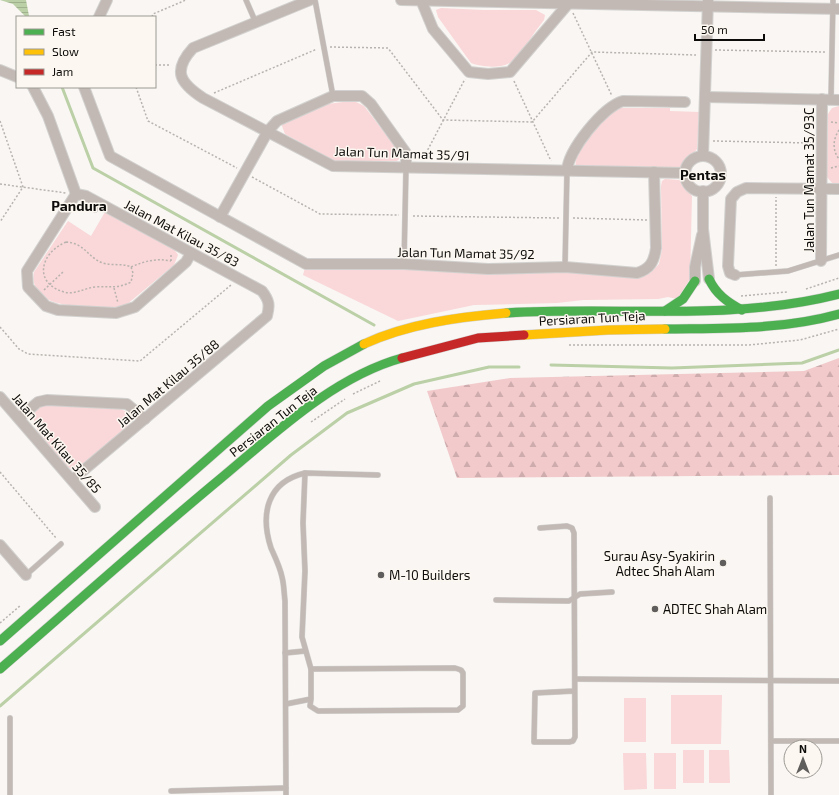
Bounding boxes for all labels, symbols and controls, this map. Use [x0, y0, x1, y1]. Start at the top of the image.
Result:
legend [16, 16, 156, 88]
scale bar [695, 16, 764, 42]
text: 50 m [701, 22, 728, 36]
text: Fast [52, 24, 76, 38]
text: Slow [52, 44, 79, 58]
text: Jam [52, 64, 73, 78]
street label: Jalan Tun Mamat 35/93C [801, 108, 817, 252]
street label: Jalan Tun Mamat 35/91 [334, 143, 470, 163]
district label: Pentas [680, 166, 726, 183]
street label: Jalan Mat Kilau 35/83 [122, 196, 242, 270]
district label: Pandura [51, 197, 107, 214]
street label: Jalan Tun Mamat 35/92 [397, 244, 535, 262]
street label: Persiaran Tun Teja [538, 307, 646, 329]
street label: Jalan Mat Kilau 35/88 [114, 336, 222, 430]
street label: Persiaran Tun Teja [226, 382, 320, 460]
street label: Jalan Mat Kilau 35/85 [9, 390, 105, 496]
place label: Surau Asy-Syakirin Adtec Shah Alam [604, 548, 715, 579]
marker: Surau Asy-Syakirin Adtec Shah Alam [718, 558, 728, 568]
place label: M-10 Builders [389, 567, 470, 583]
marker: M-10 Builders [376, 570, 386, 580]
place label: ADTEC Shah Alam [663, 601, 767, 617]
marker: ADTEC Shah Alam [650, 604, 660, 614]
north arrow [783, 739, 823, 779]
text: N [799, 742, 807, 755]

